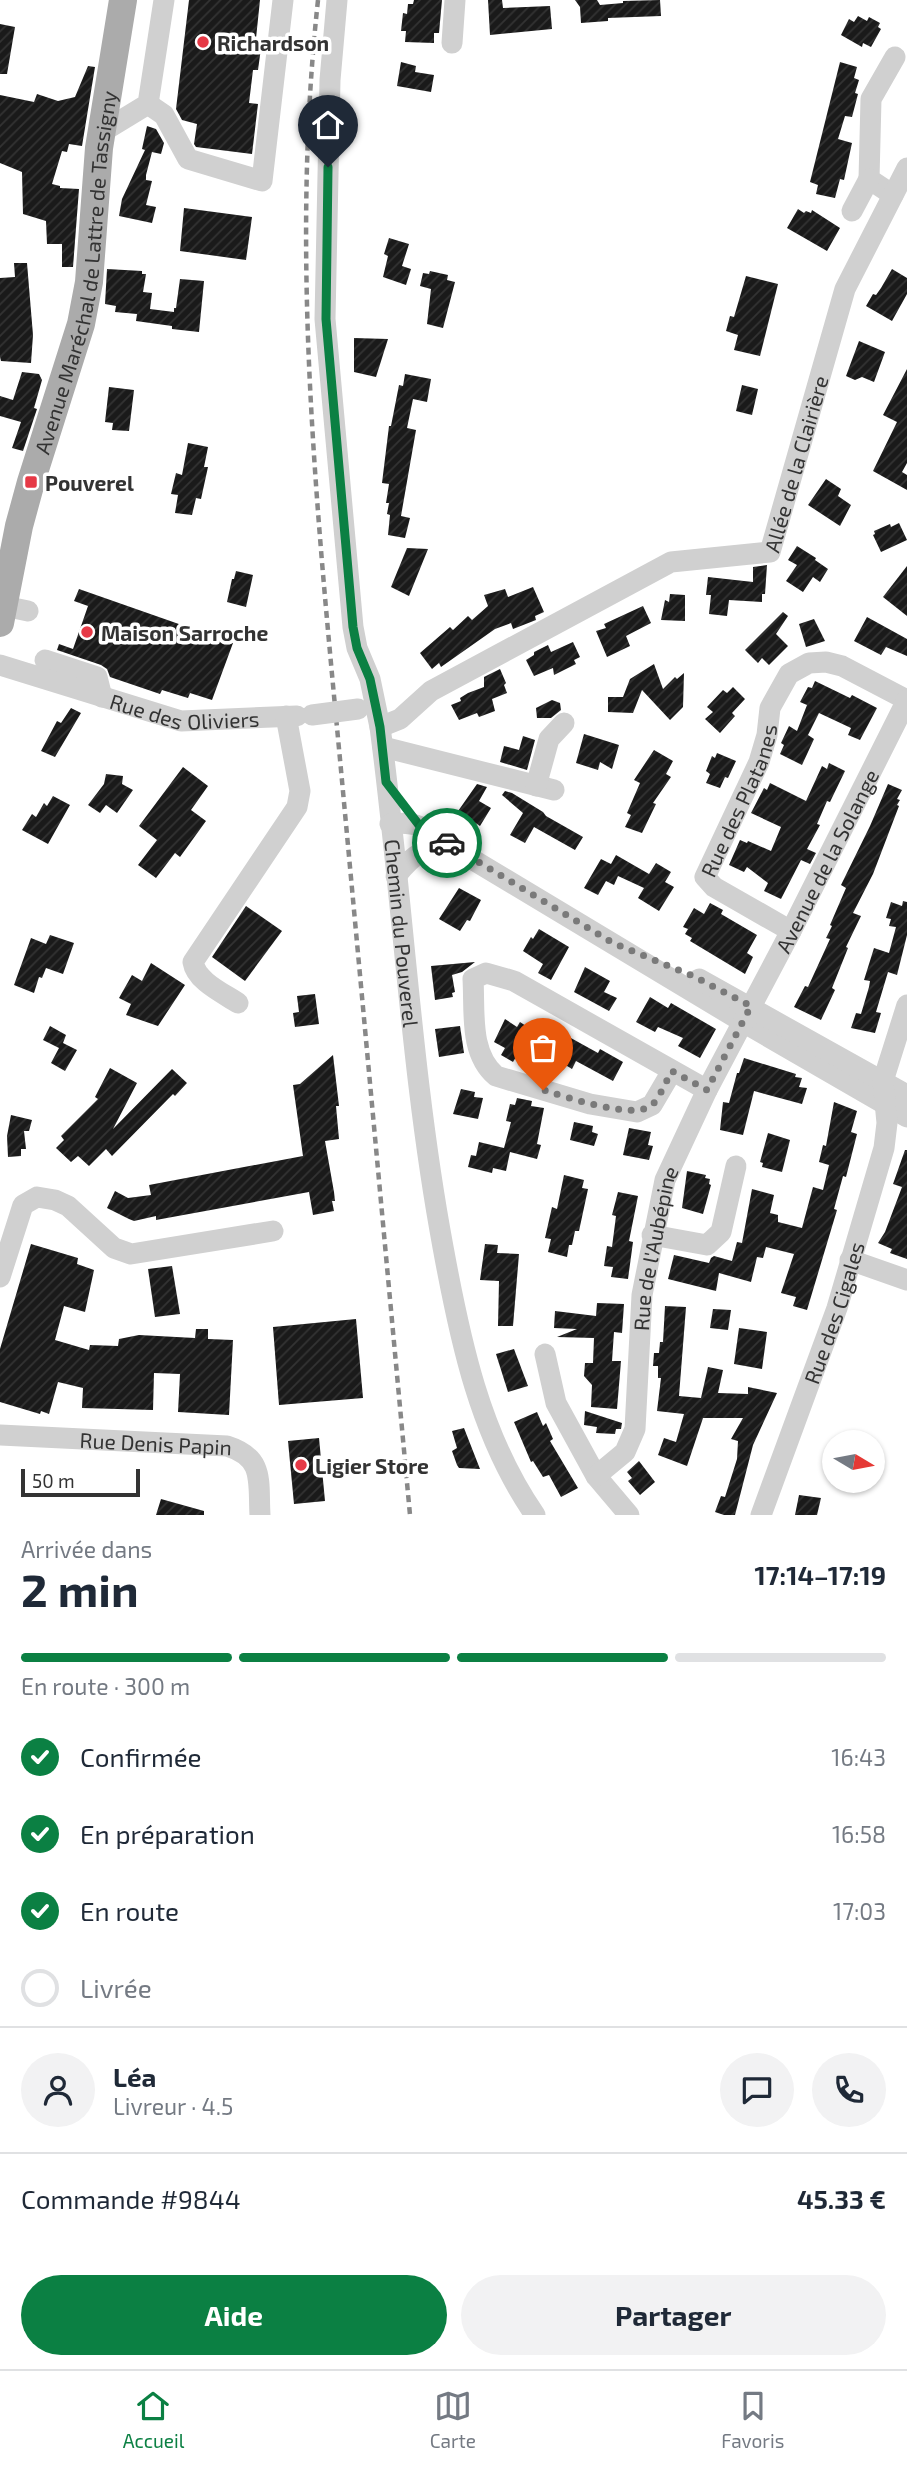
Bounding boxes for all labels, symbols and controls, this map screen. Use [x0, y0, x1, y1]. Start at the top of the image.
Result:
place label: Richardson [217, 30, 329, 55]
marker: Richardson [195, 34, 211, 50]
street label: Avenue Maréchal de Lattre de Tassigny [28, 89, 121, 457]
pin [298, 95, 358, 167]
icon: home [309, 106, 347, 144]
street label: Allée de la Clairière [758, 373, 832, 555]
place label: Pouverel [45, 470, 134, 495]
marker: Pouverel [23, 474, 39, 490]
place label: Maison Sarroche [101, 620, 268, 645]
marker: Maison Sarroche [79, 624, 95, 640]
street label: Rue des Oliviers [107, 687, 260, 733]
street label: Rue des Platanes [695, 723, 781, 880]
street label: Avenue de la Solange [769, 765, 883, 957]
courier [412, 808, 482, 878]
icon: car [428, 824, 466, 862]
street label: Chemin du Pouverel [381, 838, 425, 1029]
pin [513, 1018, 573, 1090]
icon: bag [524, 1029, 562, 1067]
street label: Rue de l'Aubépine [628, 1161, 683, 1331]
street label: Rue des Cigales [798, 1239, 868, 1387]
street label: Rue Denis Papin [79, 1426, 233, 1459]
north arrow [822, 1430, 886, 1493]
map controls [822, 1430, 885, 1493]
place label: Ligier Store [315, 1453, 429, 1478]
marker: Ligier Store [293, 1457, 309, 1473]
scale bar [21, 1466, 140, 1498]
text: 50 m [32, 1469, 75, 1492]
text: Arrivée dans [21, 1535, 152, 1563]
text: 17:14–17:19 [755, 1559, 886, 1590]
text: 2 min [21, 1561, 139, 1616]
text: En route · 300 m [21, 1672, 190, 1700]
icon: check [21, 1738, 59, 1776]
text: Confirmée [80, 1741, 202, 1772]
text: 16:43 [831, 1743, 886, 1771]
icon: check [21, 1815, 59, 1853]
text: En préparation [80, 1818, 255, 1849]
text: 16:58 [832, 1820, 886, 1848]
icon: check [21, 1892, 59, 1930]
text: En route [80, 1895, 179, 1926]
text: 17:03 [833, 1897, 886, 1925]
text: Livrée [80, 1972, 152, 2003]
button: person [21, 2053, 95, 2127]
button: chat [720, 2053, 794, 2127]
button: phone [812, 2053, 886, 2127]
text: Léa [113, 2061, 156, 2092]
text: Livreur · 4.5 [113, 2092, 233, 2120]
text: Commande #9844 [21, 2183, 241, 2214]
text: 45.33 € [797, 2183, 886, 2214]
button: Aide [21, 2275, 447, 2355]
button: Partager [461, 2275, 886, 2355]
tab: Accueil [123, 2387, 184, 2452]
tab: Carte [430, 2387, 476, 2452]
tab: Favoris [721, 2387, 784, 2452]

